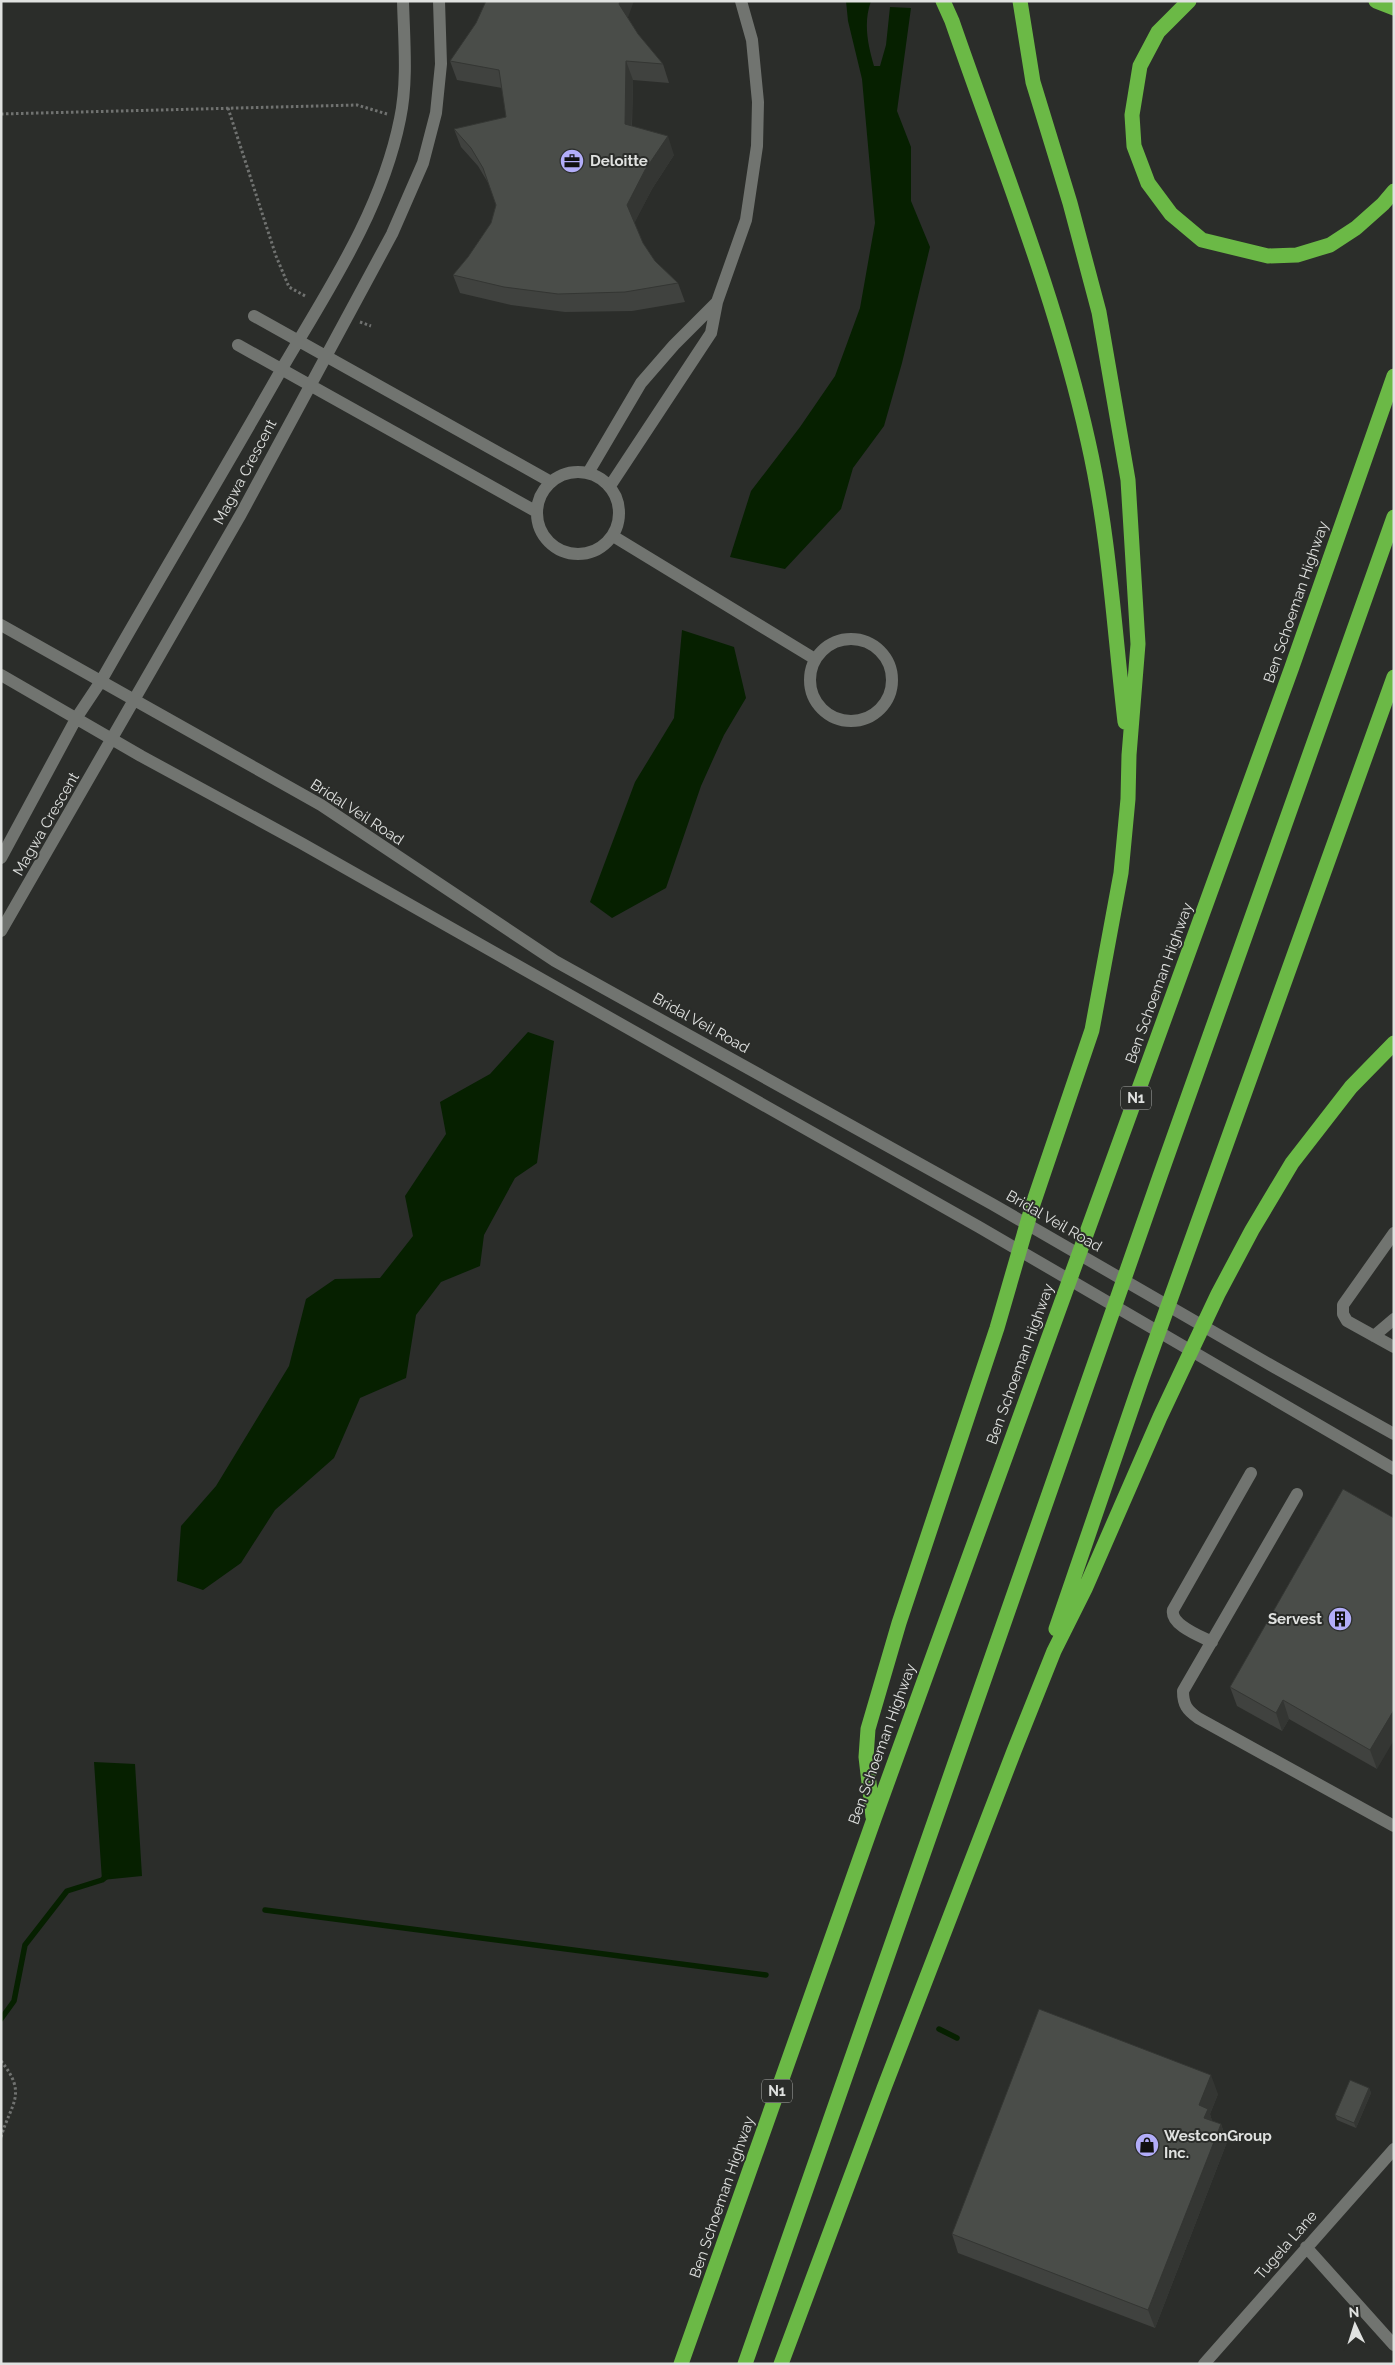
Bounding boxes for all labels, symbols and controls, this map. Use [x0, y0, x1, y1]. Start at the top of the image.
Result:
office icon: Deloitte [559, 148, 585, 174]
place label: Deloitte [590, 152, 648, 170]
street label: Magwa Crescent [210, 416, 280, 528]
street label: Ben Schoeman Highway [1260, 519, 1332, 685]
street label: Magwa Crescent [9, 769, 83, 879]
street label: Bridal Veil Road [307, 775, 407, 849]
street label: Ben Schoeman Highway [1121, 900, 1197, 1066]
street label: Bridal Veil Road [650, 989, 752, 1057]
road number: N1 [1121, 1086, 1151, 1110]
street label: Bridal Veil Road [1003, 1186, 1105, 1256]
street label: Ben Schoeman Highway [982, 1281, 1058, 1447]
building icon: Servest [1327, 1606, 1353, 1632]
place label: Servest [1268, 1610, 1322, 1628]
street label: Ben Schoeman Highway [844, 1661, 920, 1827]
road number: N1 [762, 2080, 792, 2102]
street label: Ben Schoeman Highway [686, 2114, 758, 2280]
place label: WestconGroup Inc. [1164, 2127, 1272, 2162]
shop icon: WestconGroup Inc. [1134, 2132, 1160, 2158]
street label: Tugela Lane [1251, 2207, 1321, 2283]
north arrow [1330, 2300, 1380, 2350]
text: N [1348, 2304, 1360, 2320]

